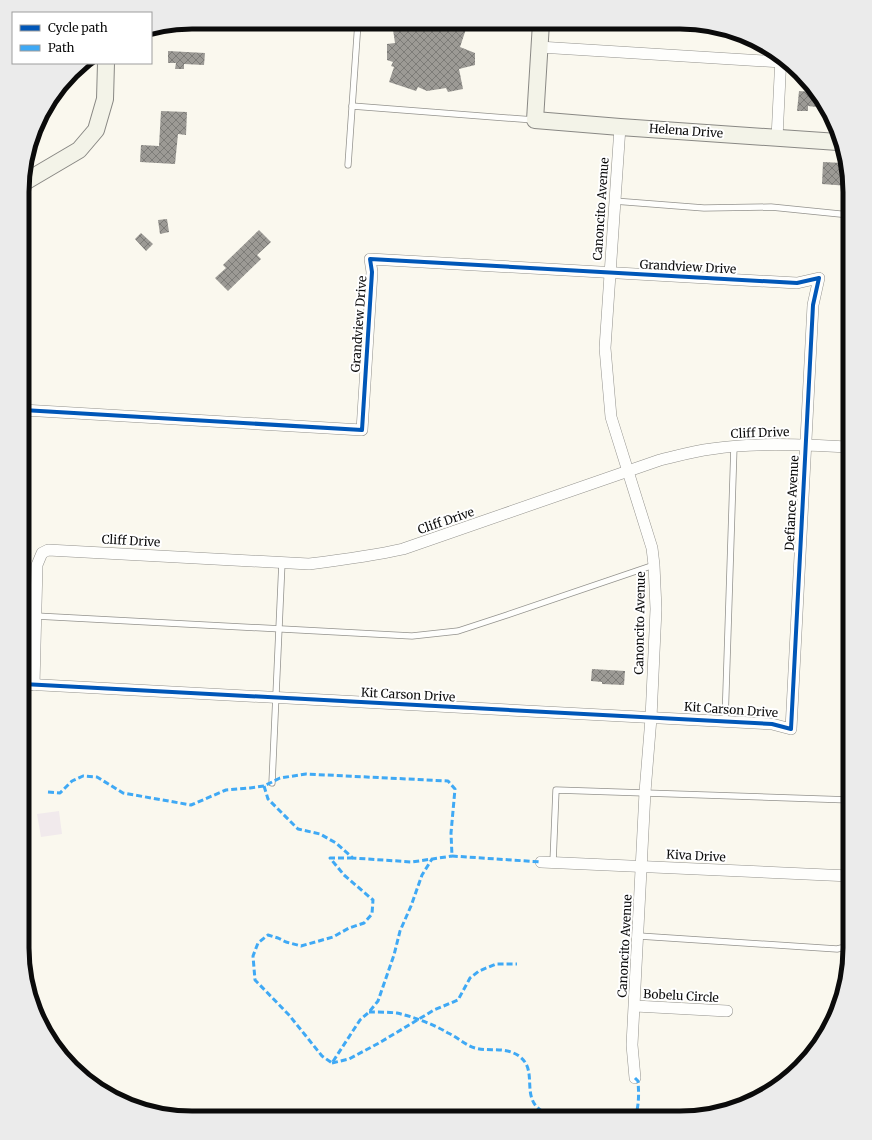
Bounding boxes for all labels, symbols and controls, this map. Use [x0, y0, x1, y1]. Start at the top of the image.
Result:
legend [12, 12, 152, 64]
text: Cycle path [48, 20, 108, 35]
text: Path [48, 40, 74, 55]
street label: Helena Drive [649, 120, 723, 141]
street label: Canoncito Avenue [589, 157, 612, 261]
street label: Grandview Drive [639, 256, 737, 277]
street label: Grandview Drive [348, 275, 369, 373]
street label: Cliff Drive [730, 424, 790, 441]
street label: Defiance Avenue [782, 455, 801, 551]
street label: Cliff Drive [416, 504, 476, 537]
street label: Cliff Drive [101, 531, 161, 550]
street label: Canoncito Avenue [631, 571, 648, 675]
street label: Kit Carson Drive [361, 685, 456, 704]
street label: Kit Carson Drive [683, 699, 779, 720]
street label: Kiva Drive [666, 846, 726, 865]
street label: Canoncito Avenue [614, 894, 635, 998]
street label: Bobelu Circle [643, 986, 719, 1005]

